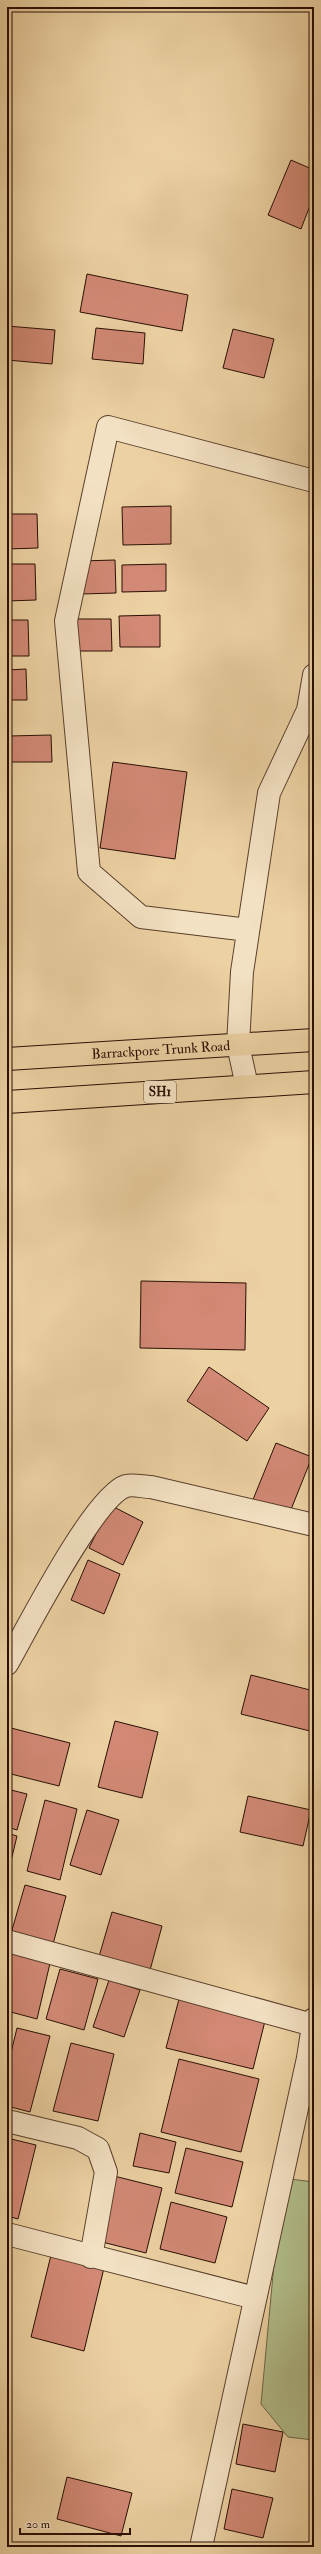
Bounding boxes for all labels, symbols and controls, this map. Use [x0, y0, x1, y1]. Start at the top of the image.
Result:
street label: Barrackpore Trunk Road [91, 1037, 231, 1062]
road number: SH1 [144, 1081, 176, 1103]
scale bar [20, 2510, 130, 2536]
text: 20 m [26, 2517, 51, 2532]

